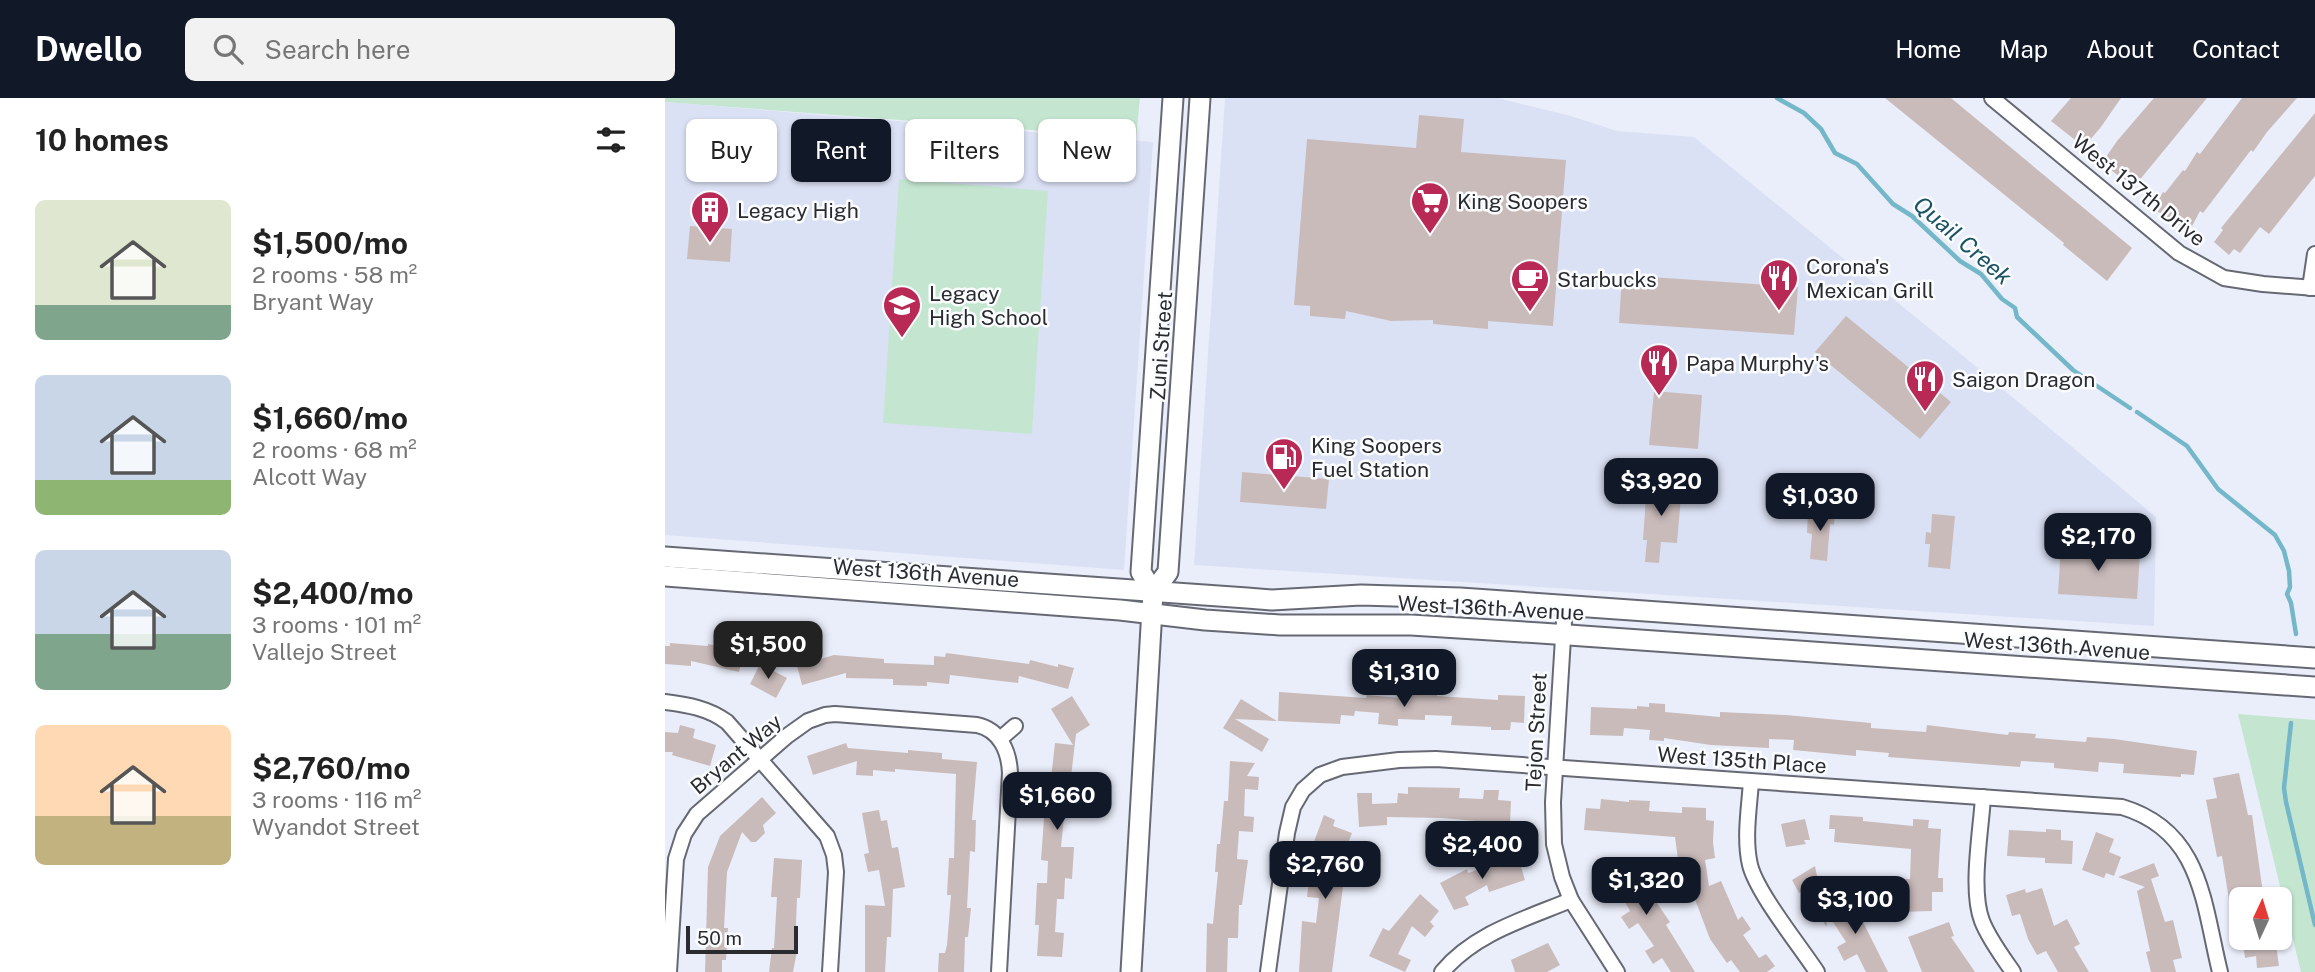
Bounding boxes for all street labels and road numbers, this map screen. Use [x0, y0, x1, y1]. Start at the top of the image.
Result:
street label: West 137th Drive [2067, 129, 2211, 251]
street label: Zuni Street [1145, 291, 1177, 401]
street label: West 136th Avenue [832, 554, 1020, 592]
street label: West 136th Avenue [1397, 591, 1585, 625]
street label: West 136th Avenue [1963, 627, 2151, 665]
street label: Tejon Street [1520, 672, 1552, 792]
street label: Bryant Way [685, 709, 787, 799]
street label: West 135th Place [1657, 742, 1827, 778]

